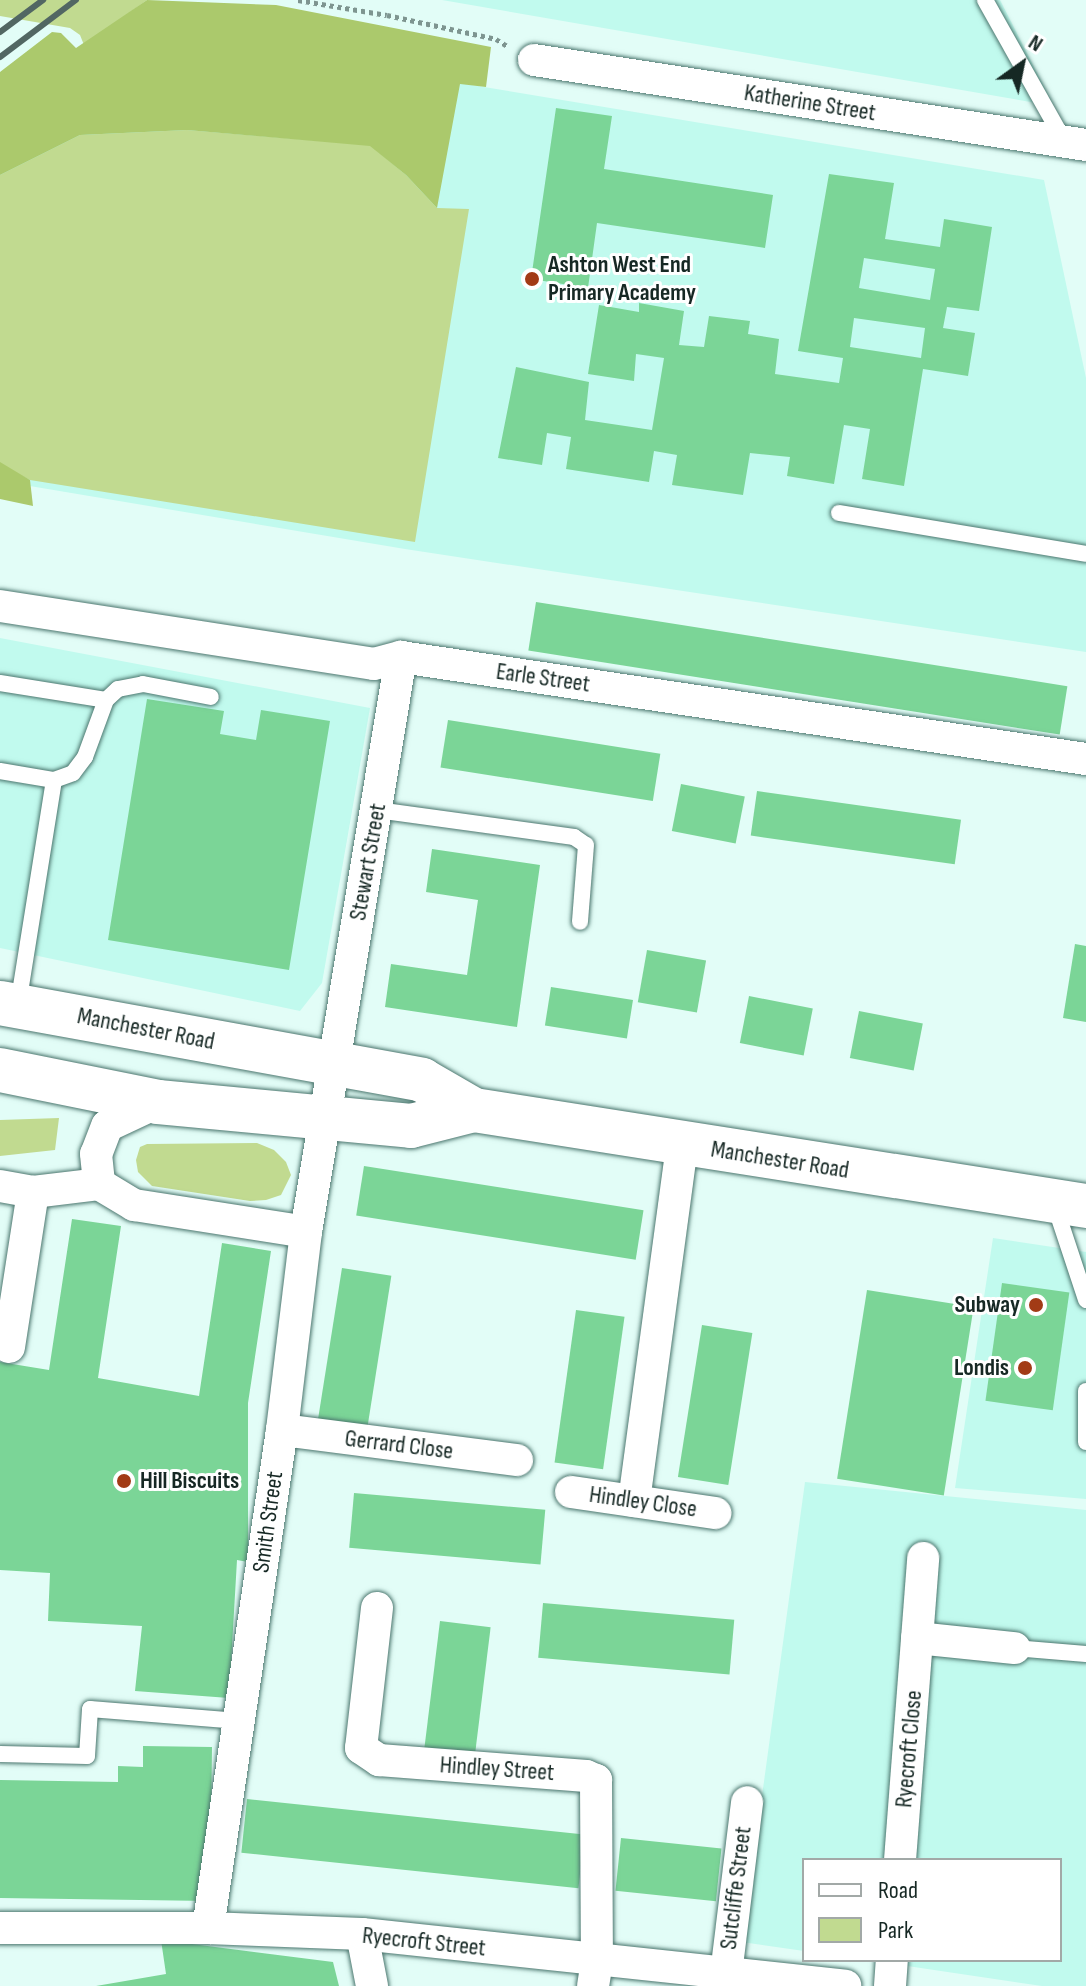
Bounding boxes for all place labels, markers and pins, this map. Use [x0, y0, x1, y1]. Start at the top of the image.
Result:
place label: Ashton West End Primary Academy [548, 251, 696, 307]
marker: Ashton West End Primary Academy [523, 270, 541, 288]
place label: Subway [955, 1291, 1020, 1319]
marker: Subway [1027, 1296, 1045, 1314]
place label: Londis [954, 1354, 1009, 1382]
marker: Londis [1016, 1359, 1034, 1377]
place label: Hill Biscuits [140, 1467, 239, 1495]
marker: Hill Biscuits [115, 1472, 133, 1490]

